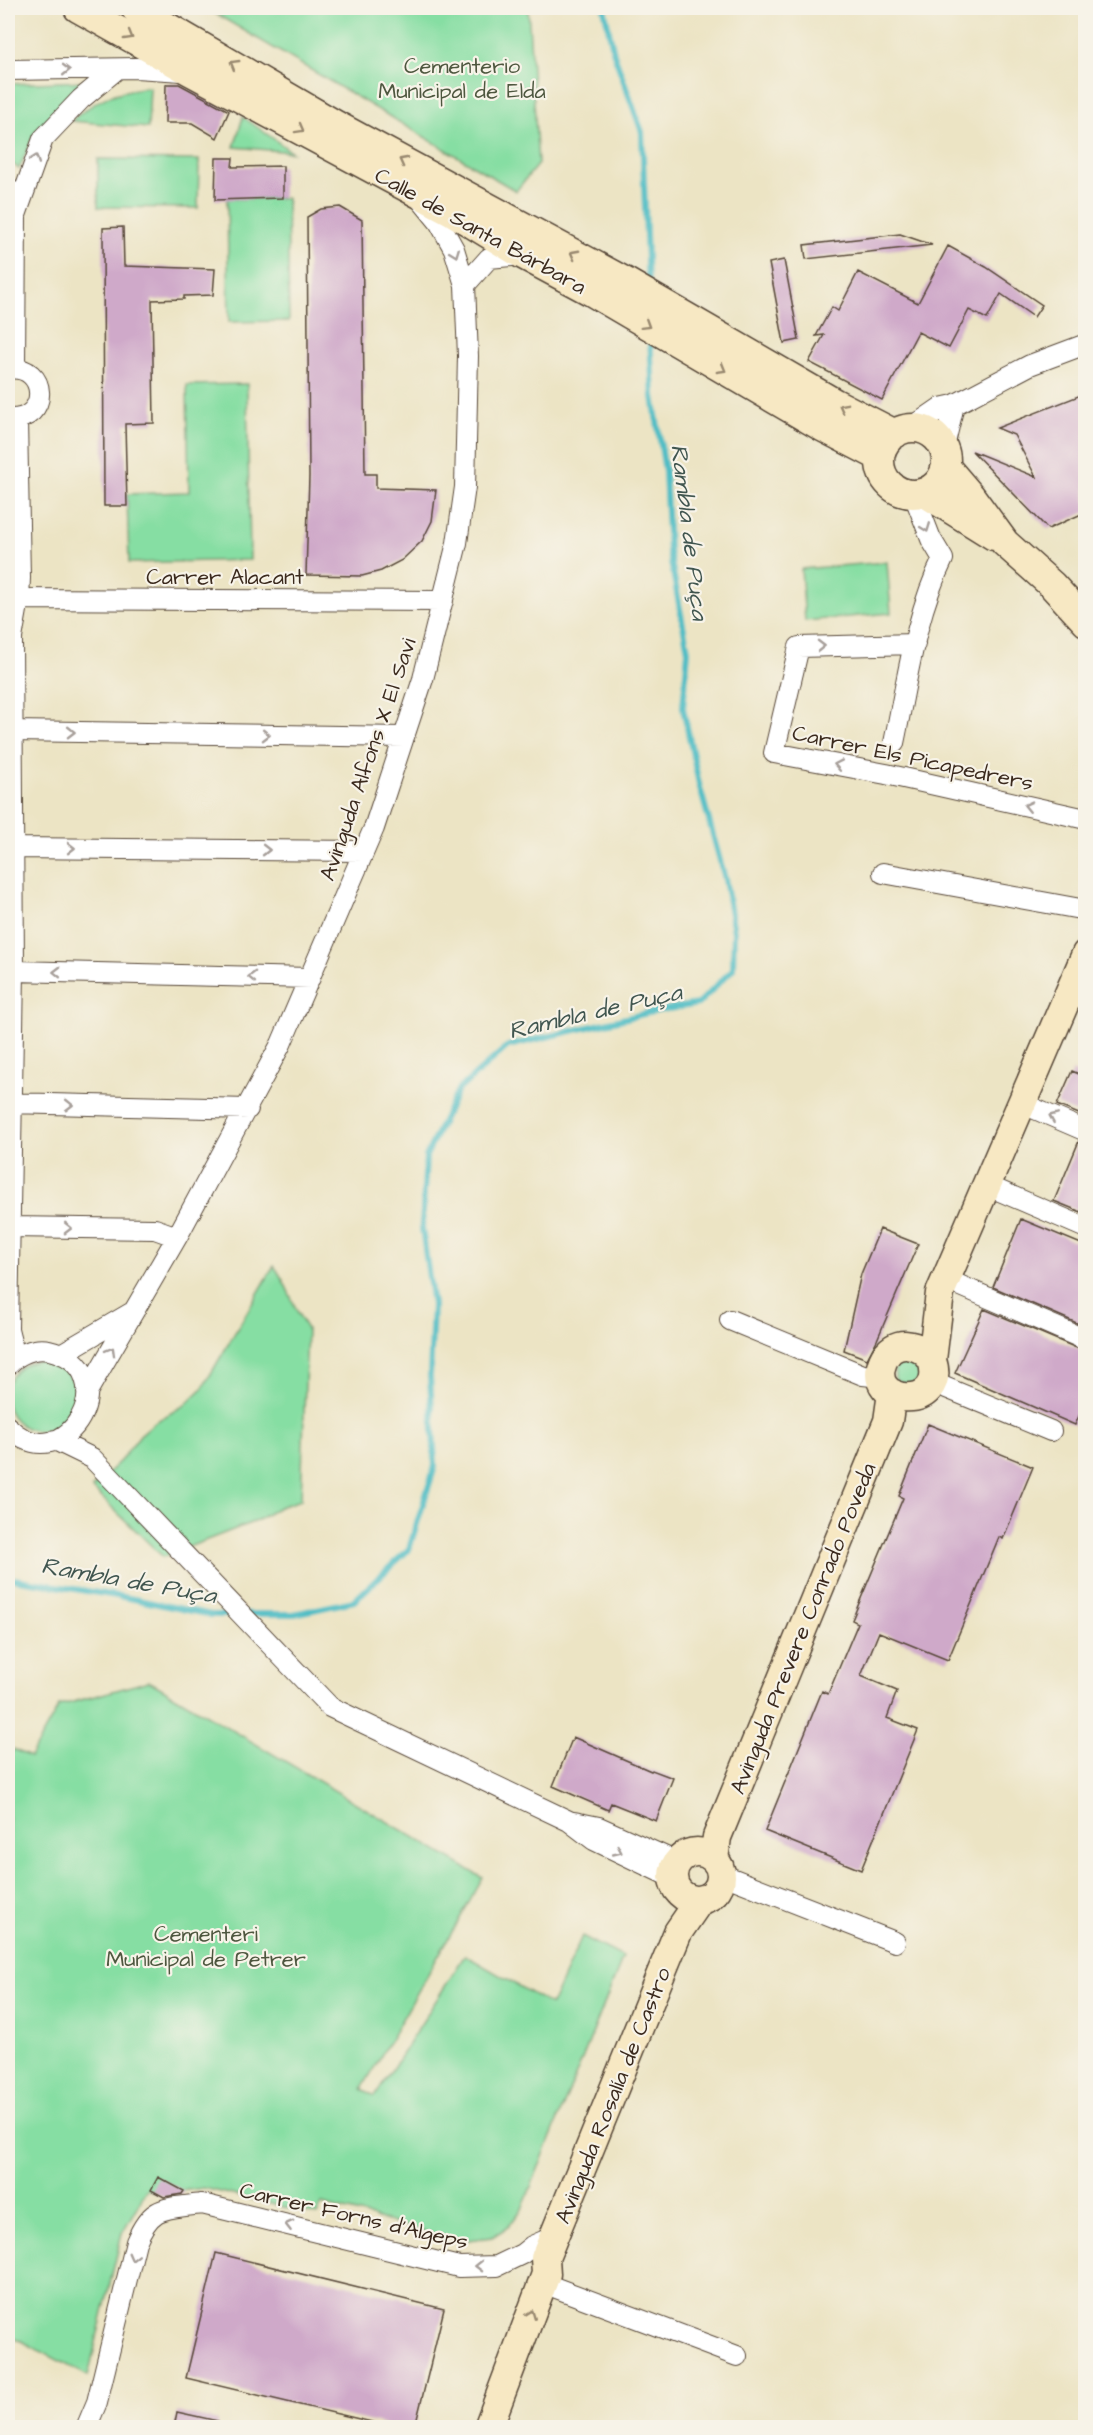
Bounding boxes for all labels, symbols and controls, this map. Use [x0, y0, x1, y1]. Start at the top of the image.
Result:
one-way arrow [123, 29, 133, 41]
park label: Cementerio Municipal de Elda [378, 51, 546, 107]
one-way arrow [230, 60, 240, 71]
one-way arrow [61, 64, 70, 76]
one-way arrow [294, 122, 305, 133]
one-way arrow [28, 155, 41, 165]
one-way arrow [399, 157, 409, 168]
street label: Calle de Santa Bárbara [369, 160, 592, 302]
one-way arrow [448, 247, 460, 258]
one-way arrow [570, 250, 581, 261]
one-way arrow [640, 317, 650, 329]
one-way arrow [716, 362, 726, 373]
one-way arrow [839, 403, 849, 414]
water label: Rambla de Puça [661, 442, 717, 624]
one-way arrow [919, 522, 932, 533]
street label: Carrer Alacant [146, 562, 304, 593]
street label: Avinguda Alfons X El Savi [312, 634, 426, 885]
one-way arrow [816, 640, 825, 653]
street label: Carrer Els Picapedrers [789, 718, 1036, 799]
one-way arrow [67, 726, 76, 738]
one-way arrow [262, 729, 271, 741]
one-way arrow [833, 759, 843, 771]
one-way arrow [1024, 801, 1034, 814]
one-way arrow [66, 842, 75, 854]
one-way arrow [261, 844, 270, 856]
one-way arrow [52, 966, 61, 978]
one-way arrow [247, 970, 256, 983]
water label: Rambla de Puça [505, 975, 687, 1048]
one-way arrow [64, 1099, 73, 1111]
one-way arrow [1049, 1112, 1060, 1124]
one-way arrow [63, 1222, 72, 1234]
one-way arrow [104, 1347, 116, 1357]
street label: Avinguda Prevere Conrado Poveda [723, 1458, 885, 1799]
water label: Rambla de Puça [39, 1549, 221, 1613]
one-way arrow [612, 1844, 623, 1856]
park label: Cementeri Municipal de Petrer [106, 1919, 306, 1975]
street label: Avinguda Rosalía de Castro [548, 1962, 680, 2229]
street label: Carrer Forns d'Algeps [236, 2175, 471, 2259]
one-way arrow [284, 2220, 294, 2233]
one-way arrow [127, 2252, 140, 2262]
one-way arrow [475, 2260, 484, 2272]
one-way arrow [524, 2309, 536, 2320]

